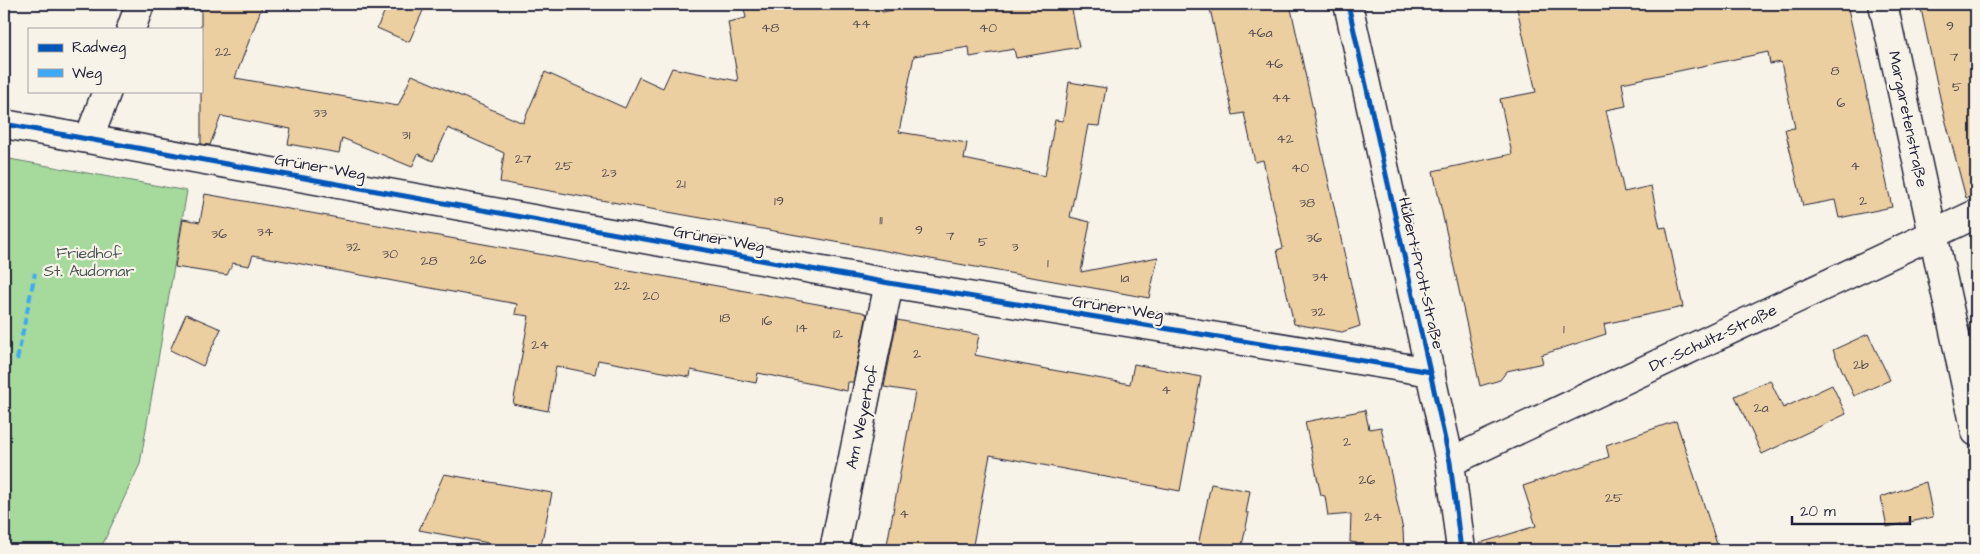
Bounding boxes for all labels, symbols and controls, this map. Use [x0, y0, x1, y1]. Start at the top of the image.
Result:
house number: 44 [851, 14, 871, 34]
house number: 9 [1946, 16, 1954, 36]
house number: 48 [761, 18, 779, 38]
house number: 40 [979, 18, 997, 38]
house number: 46a [1247, 23, 1273, 43]
legend [28, 28, 202, 92]
text: Radweg [72, 37, 126, 59]
house number: 22 [215, 42, 231, 62]
house number: 7 [1950, 47, 1959, 67]
street label: Margaretenstraße [1882, 49, 1933, 190]
house number: 46 [1265, 54, 1283, 74]
house number: 8 [1830, 61, 1840, 81]
text: Weg [72, 63, 102, 85]
house number: 5 [1952, 77, 1962, 97]
house number: 44 [1271, 88, 1291, 108]
house number: 6 [1837, 93, 1846, 113]
house number: 33 [313, 103, 327, 123]
house number: 31 [402, 125, 411, 145]
house number: 42 [1276, 129, 1294, 149]
street label: Grüner Weg [273, 148, 367, 187]
house number: 27 [515, 149, 532, 169]
house number: 25 [555, 156, 573, 176]
house number: 4 [1850, 156, 1860, 176]
house number: 40 [1291, 158, 1309, 178]
house number: 23 [601, 163, 617, 183]
house number: 21 [676, 174, 686, 194]
house number: 19 [774, 191, 784, 211]
house number: 2 [1859, 191, 1867, 211]
house number: 38 [1299, 193, 1315, 213]
street label: Hubert-Prott-Straße [1393, 195, 1449, 352]
house number: 11 [879, 210, 883, 230]
street label: Grüner Weg [672, 220, 766, 259]
house number: 9 [915, 220, 923, 240]
house number: 34 [257, 222, 274, 242]
house number: 36 [211, 224, 227, 244]
house number: 7 [946, 226, 955, 246]
house number: 36 [1306, 228, 1322, 248]
house number: 5 [978, 232, 988, 252]
house number: 32 [345, 237, 361, 257]
house number: 3 [1011, 237, 1019, 257]
park label: Friedhof St. Audomar [44, 242, 134, 282]
house number: 30 [382, 244, 398, 264]
house number: 26 [470, 250, 487, 270]
house number: 28 [420, 251, 438, 271]
house number: 1 [1047, 253, 1049, 273]
house number: 34 [1312, 267, 1329, 287]
house number: 1a [1121, 268, 1129, 288]
house number: 22 [614, 276, 630, 296]
house number: 20 [643, 286, 660, 306]
street label: Grüner Weg [1071, 290, 1165, 327]
street label: Dr.-Schultz-Straße [1646, 299, 1781, 377]
house number: 32 [1310, 302, 1326, 322]
house number: 18 [720, 308, 730, 328]
house number: 16 [762, 311, 773, 331]
house number: 14 [796, 318, 808, 338]
house number: 1 [1563, 319, 1565, 339]
house number: 12 [833, 324, 843, 344]
house number: 24 [531, 335, 549, 355]
house number: 2 [913, 344, 921, 364]
house number: 2b [1853, 355, 1869, 375]
street label: Am Weyerhof [840, 363, 885, 471]
house number: 4 [1161, 380, 1171, 400]
house number: 2a [1753, 398, 1769, 418]
house number: 2 [1343, 432, 1351, 452]
house number: 26 [1359, 470, 1376, 490]
house number: 25 [1605, 488, 1623, 508]
scale bar [1792, 494, 1910, 526]
text: 20 m [1800, 501, 1836, 522]
house number: 4 [899, 504, 909, 524]
house number: 24 [1364, 507, 1382, 527]

